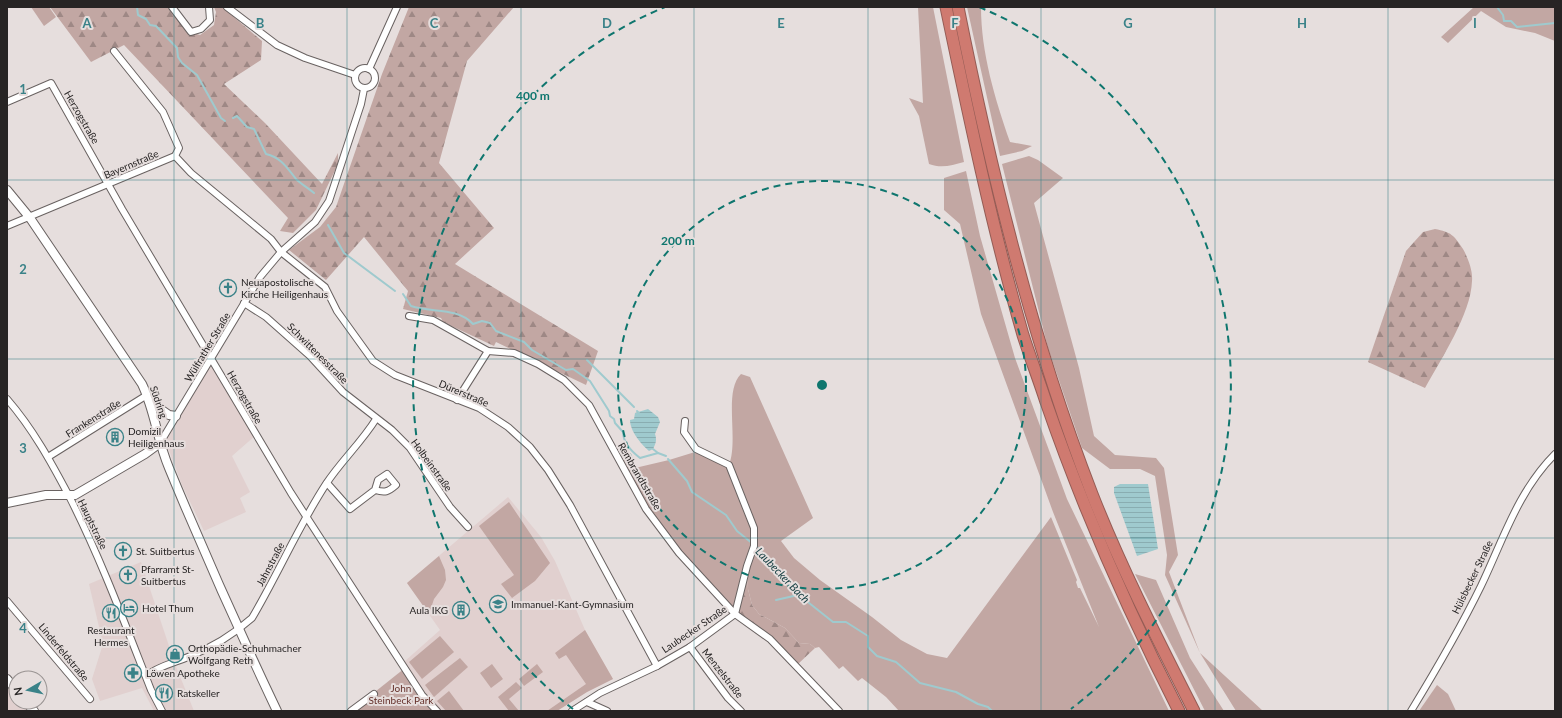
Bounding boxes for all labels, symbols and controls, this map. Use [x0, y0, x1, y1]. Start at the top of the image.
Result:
text: A [81, 15, 92, 31]
text: B [256, 15, 265, 31]
text: C [430, 15, 439, 31]
text: D [602, 15, 612, 31]
text: E [777, 15, 785, 31]
text: F [951, 15, 959, 31]
text: G [1123, 15, 1133, 31]
text: H [1297, 15, 1307, 31]
text: I [1473, 15, 1477, 31]
text: 1 [19, 81, 27, 97]
street label: Herzogstraße [62, 88, 102, 146]
text: 400 m [516, 88, 550, 103]
street label: Bayernstraße [102, 147, 160, 181]
text: 200 m [661, 233, 695, 248]
text: 2 [19, 261, 27, 277]
place label: Neuapostolische Kirche Heiligenhaus [241, 276, 328, 300]
church icon: Neuapostolische Kirche Heiligenhaus [218, 278, 238, 298]
street label: Wülfrather Straße [182, 310, 232, 384]
street label: Schwittenesstraße [285, 320, 351, 386]
street label: Herzogstraße [225, 368, 265, 426]
street label: Dürerstraße [437, 377, 491, 409]
centre of rings [815, 378, 829, 392]
street label: Südring [148, 384, 170, 420]
street label: Frankenstraße [63, 396, 123, 440]
place label: Domizil Heiligenhaus [128, 425, 184, 449]
building icon: Domizil Heiligenhaus [105, 427, 125, 447]
street label: Holbeinstraße [409, 436, 455, 494]
text: 3 [19, 440, 27, 456]
street label: Rembrandtstraße [616, 440, 664, 512]
street label: Hauptstraße [76, 497, 110, 551]
street label: Hülsbecker Straße [1449, 538, 1495, 616]
street label: Jahnstraße [254, 540, 286, 588]
church icon: St. Suitbertus [113, 541, 133, 561]
place label: St. Suitbertus [136, 545, 195, 557]
water label: Laubecker Bach [753, 545, 813, 605]
place label: Pfarramt St- Suitbertus [141, 563, 195, 587]
church icon: Pfarramt St- Suitbertus [118, 565, 138, 585]
school or university icon: Immanuel-Kant-Gymnasium [488, 594, 508, 614]
hotel icon: Hotel Thum [119, 598, 139, 618]
place label: Immanuel-Kant-Gymnasium [511, 598, 634, 610]
building icon: Aula IKG [451, 600, 471, 620]
place label: Hotel Thum [142, 602, 194, 614]
restaurant icon: Restaurant Hermes [101, 603, 121, 623]
street label: Laubecker Straße [659, 603, 729, 655]
place label: Aula IKG [410, 604, 448, 616]
text: 4 [19, 620, 27, 636]
street label: Linderfeldstraße [36, 621, 92, 683]
place label: Restaurant Hermes [87, 624, 135, 648]
place label: Orthopädie-Schuhmacher Wolfgang Reth [188, 642, 302, 666]
shop icon: Orthopädie-Schuhmacher Wolfgang Reth [165, 644, 185, 664]
street label: Menzelstraße [700, 646, 746, 700]
pharmacy icon: Löwen Apotheke [123, 663, 143, 683]
place label: Löwen Apotheke [146, 667, 220, 679]
north arrow [8, 670, 48, 710]
park label: John Steinbeck Park [369, 682, 434, 706]
restaurant icon: Ratskeller [154, 683, 174, 703]
text: N [11, 686, 25, 697]
place label: Ratskeller [177, 687, 220, 699]

